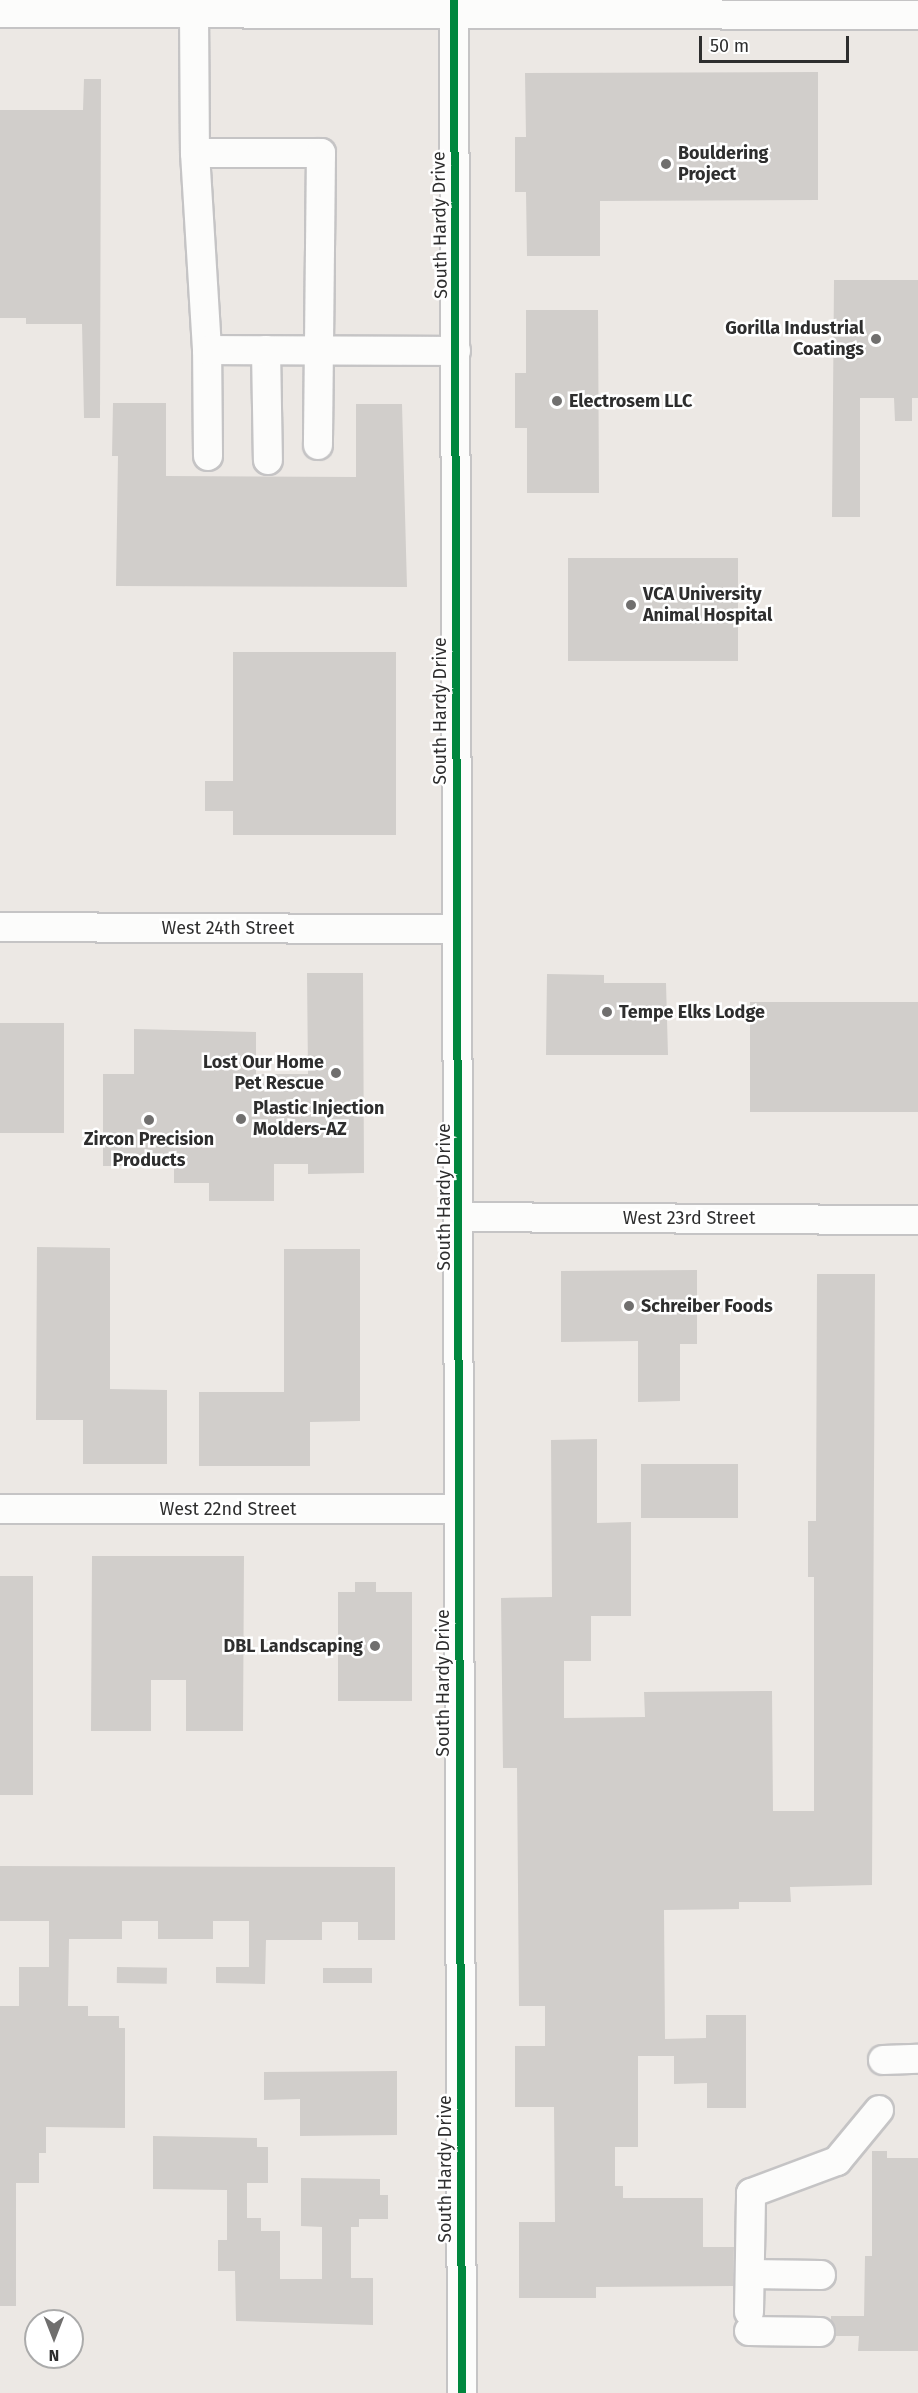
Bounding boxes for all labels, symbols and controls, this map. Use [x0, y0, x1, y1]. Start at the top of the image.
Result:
scale bar [702, 24, 852, 62]
text: 50 m [710, 35, 749, 57]
place label: Bouldering Project [678, 143, 769, 186]
street label: South Hardy Drive [428, 151, 452, 299]
marker: Bouldering Project [659, 157, 673, 171]
place label: Gorilla Industrial Coatings [725, 318, 864, 360]
marker: Gorilla Industrial Coatings [869, 332, 883, 346]
place label: Electrosem LLC [569, 390, 692, 412]
marker: Electrosem LLC [550, 394, 564, 408]
place label: VCA University Animal Hospital [643, 584, 772, 626]
marker: VCA University Animal Hospital [624, 598, 638, 612]
street label: South Hardy Drive [429, 637, 451, 785]
street label: West 24th Street [162, 917, 294, 939]
place label: Tempe Elks Lodge [619, 1001, 765, 1023]
marker: Tempe Elks Lodge [600, 1005, 614, 1019]
place label: Lost Our Home Pet Rescue [203, 1052, 324, 1094]
marker: Lost Our Home Pet Rescue [329, 1066, 343, 1080]
place label: Plastic Injection Molders-AZ [253, 1098, 384, 1140]
marker: Plastic Injection Molders-AZ [234, 1112, 248, 1126]
marker: Zircon Precision Products [142, 1113, 156, 1127]
street label: South Hardy Drive [433, 1123, 455, 1271]
place label: Zircon Precision Products [84, 1129, 214, 1172]
street label: West 23rd Street [623, 1207, 755, 1229]
place label: Schreiber Foods [641, 1295, 773, 1317]
marker: Schreiber Foods [622, 1299, 636, 1313]
street label: West 22nd Street [160, 1498, 296, 1520]
street label: South Hardy Drive [432, 1609, 454, 1757]
place label: DBL Landscaping [223, 1635, 363, 1657]
marker: DBL Landscaping [368, 1639, 382, 1653]
street label: South Hardy Drive [434, 2095, 456, 2243]
north arrow [24, 2309, 84, 2369]
text: N [49, 2346, 59, 2365]

